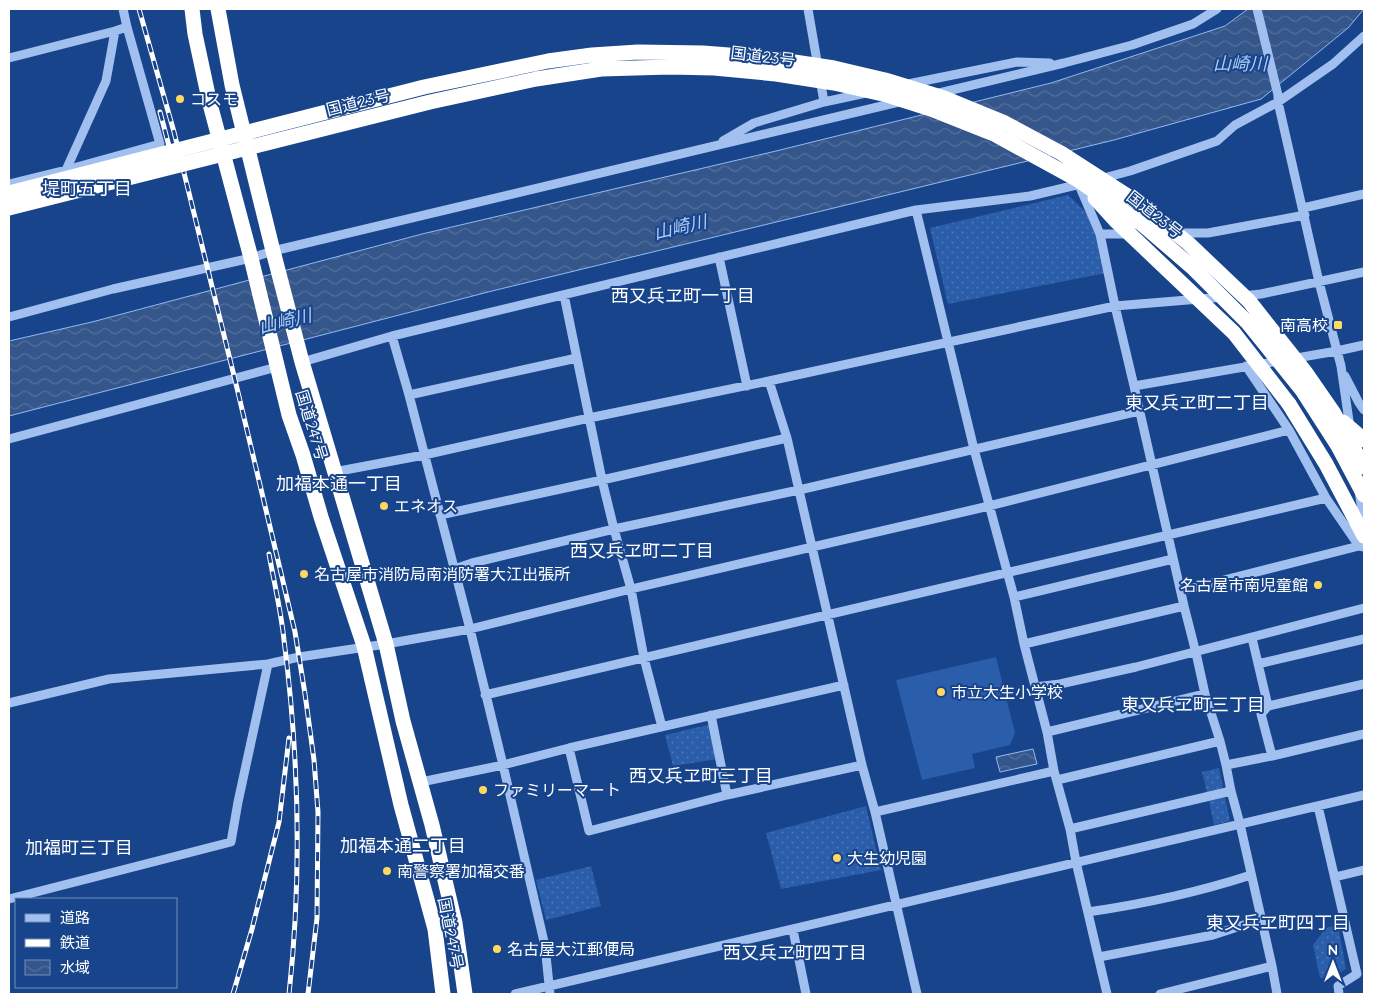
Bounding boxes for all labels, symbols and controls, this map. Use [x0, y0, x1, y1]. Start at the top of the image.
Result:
street label: 国道23号 [729, 42, 797, 70]
water label: 山崎川 [1213, 52, 1269, 75]
street label: 国道23号 [324, 84, 392, 120]
place label: コスモ [190, 89, 238, 109]
marker: コスモ [174, 93, 186, 105]
district label: 堤町五丁目 [42, 177, 132, 200]
street label: 国道23号 [1123, 186, 1187, 242]
water label: 山崎川 [651, 209, 711, 244]
district label: 西又兵ヱ町一丁目 [611, 284, 755, 307]
water label: 山崎川 [256, 303, 316, 339]
place label: 南高校 [1280, 315, 1328, 335]
marker: 南高校 [1332, 319, 1344, 331]
street label: 国道247号 [292, 387, 332, 463]
district label: 東又兵ヱ町二丁目 [1125, 391, 1269, 414]
district label: 加福本通一丁目 [276, 472, 402, 495]
place label: エネオス [394, 496, 458, 516]
marker: エネオス [378, 500, 390, 512]
district label: 西又兵ヱ町二丁目 [570, 539, 714, 562]
place label: 名古屋市消防局南消防署大江出張所 [314, 564, 570, 584]
marker: 名古屋市消防局南消防署大江出張所 [298, 568, 310, 580]
place label: 名古屋市南児童館 [1180, 575, 1308, 595]
marker: 名古屋市南児童館 [1312, 579, 1324, 591]
place label: 市立大生小学校 [951, 682, 1063, 702]
marker: 市立大生小学校 [935, 686, 947, 698]
district label: 東又兵ヱ町三丁目 [1121, 693, 1265, 716]
district label: 西又兵ヱ町三丁目 [629, 764, 773, 787]
place label: ファミリーマート [493, 780, 621, 800]
marker: ファミリーマート [477, 784, 489, 796]
district label: 加福本通二丁目 [340, 834, 466, 857]
district label: 加福町三丁目 [25, 836, 133, 859]
place label: 大生幼児園 [847, 848, 927, 868]
marker: 大生幼児園 [831, 852, 843, 864]
place label: 南警察署加福交番 [397, 861, 525, 881]
marker: 南警察署加福交番 [381, 865, 393, 877]
street label: 国道247号 [434, 895, 468, 971]
legend [15, 898, 178, 988]
text: 道路 [60, 908, 90, 927]
district label: 東又兵ヱ町四丁目 [1206, 911, 1350, 934]
text: 鉄道 [60, 933, 90, 952]
north arrow [1308, 938, 1358, 988]
place label: 名古屋大江郵便局 [507, 939, 635, 959]
district label: 西又兵ヱ町四丁目 [723, 941, 867, 964]
text: N [1328, 941, 1338, 959]
marker: 名古屋大江郵便局 [491, 943, 503, 955]
text: 水域 [60, 958, 90, 977]

